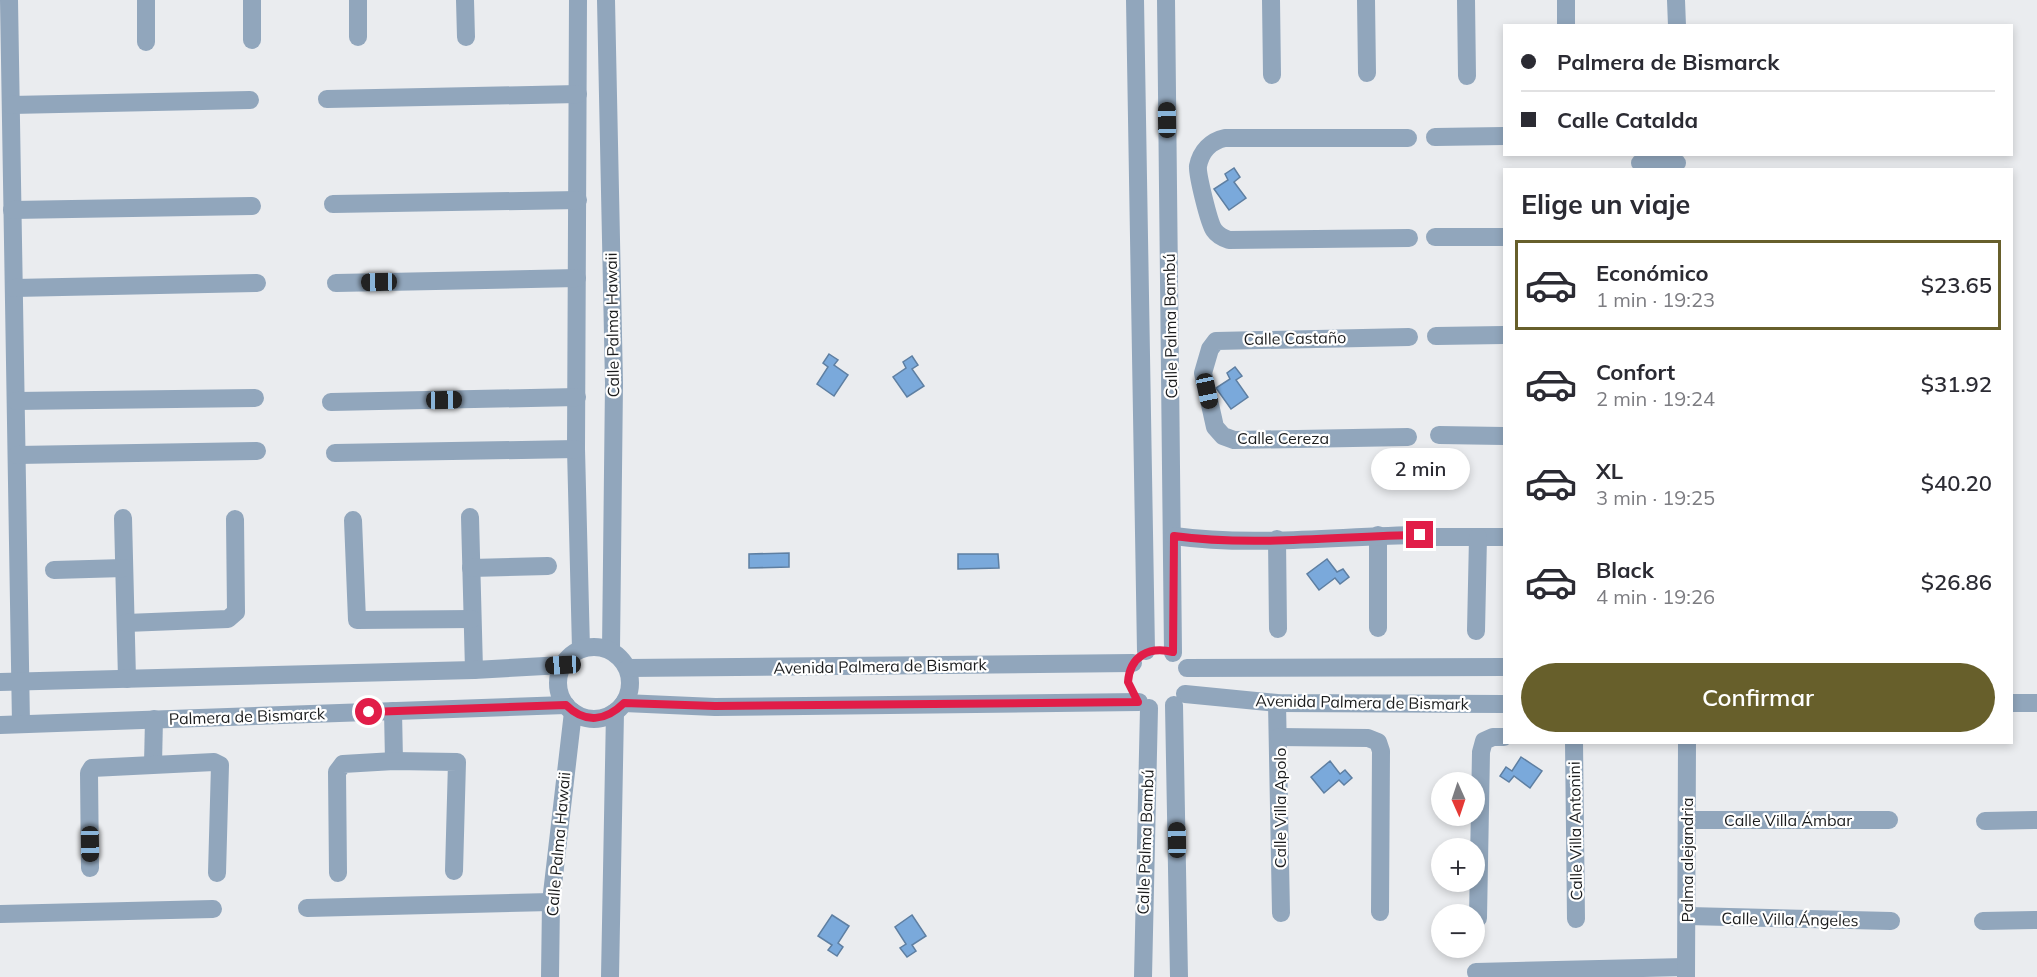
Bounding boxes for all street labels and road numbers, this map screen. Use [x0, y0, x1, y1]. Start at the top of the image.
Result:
street label: Calle Palma Hawaii [601, 252, 623, 398]
street label: Calle Palma Bambú [1159, 253, 1181, 399]
street label: Calle Castaño [1244, 327, 1346, 349]
street label: Calle Cereza [1237, 428, 1329, 448]
street label: Avenida Palmera de Bismark [773, 654, 988, 678]
street label: Avenida Palmera de Bismark [1255, 690, 1470, 714]
street label: Palmera de Bismarck [169, 703, 326, 729]
street label: Calle Villa Apolo [1270, 748, 1290, 868]
street label: Calle Villa Antonini [1564, 761, 1586, 901]
street label: Calle Palma Bambú [1132, 769, 1158, 915]
street label: Calle Palma Hawaii [542, 771, 574, 917]
street label: Palma alejandria [1677, 798, 1697, 922]
street label: Calle Villa Ámbar [1724, 810, 1852, 830]
street label: Calle Villa Ángeles [1721, 908, 1859, 930]

